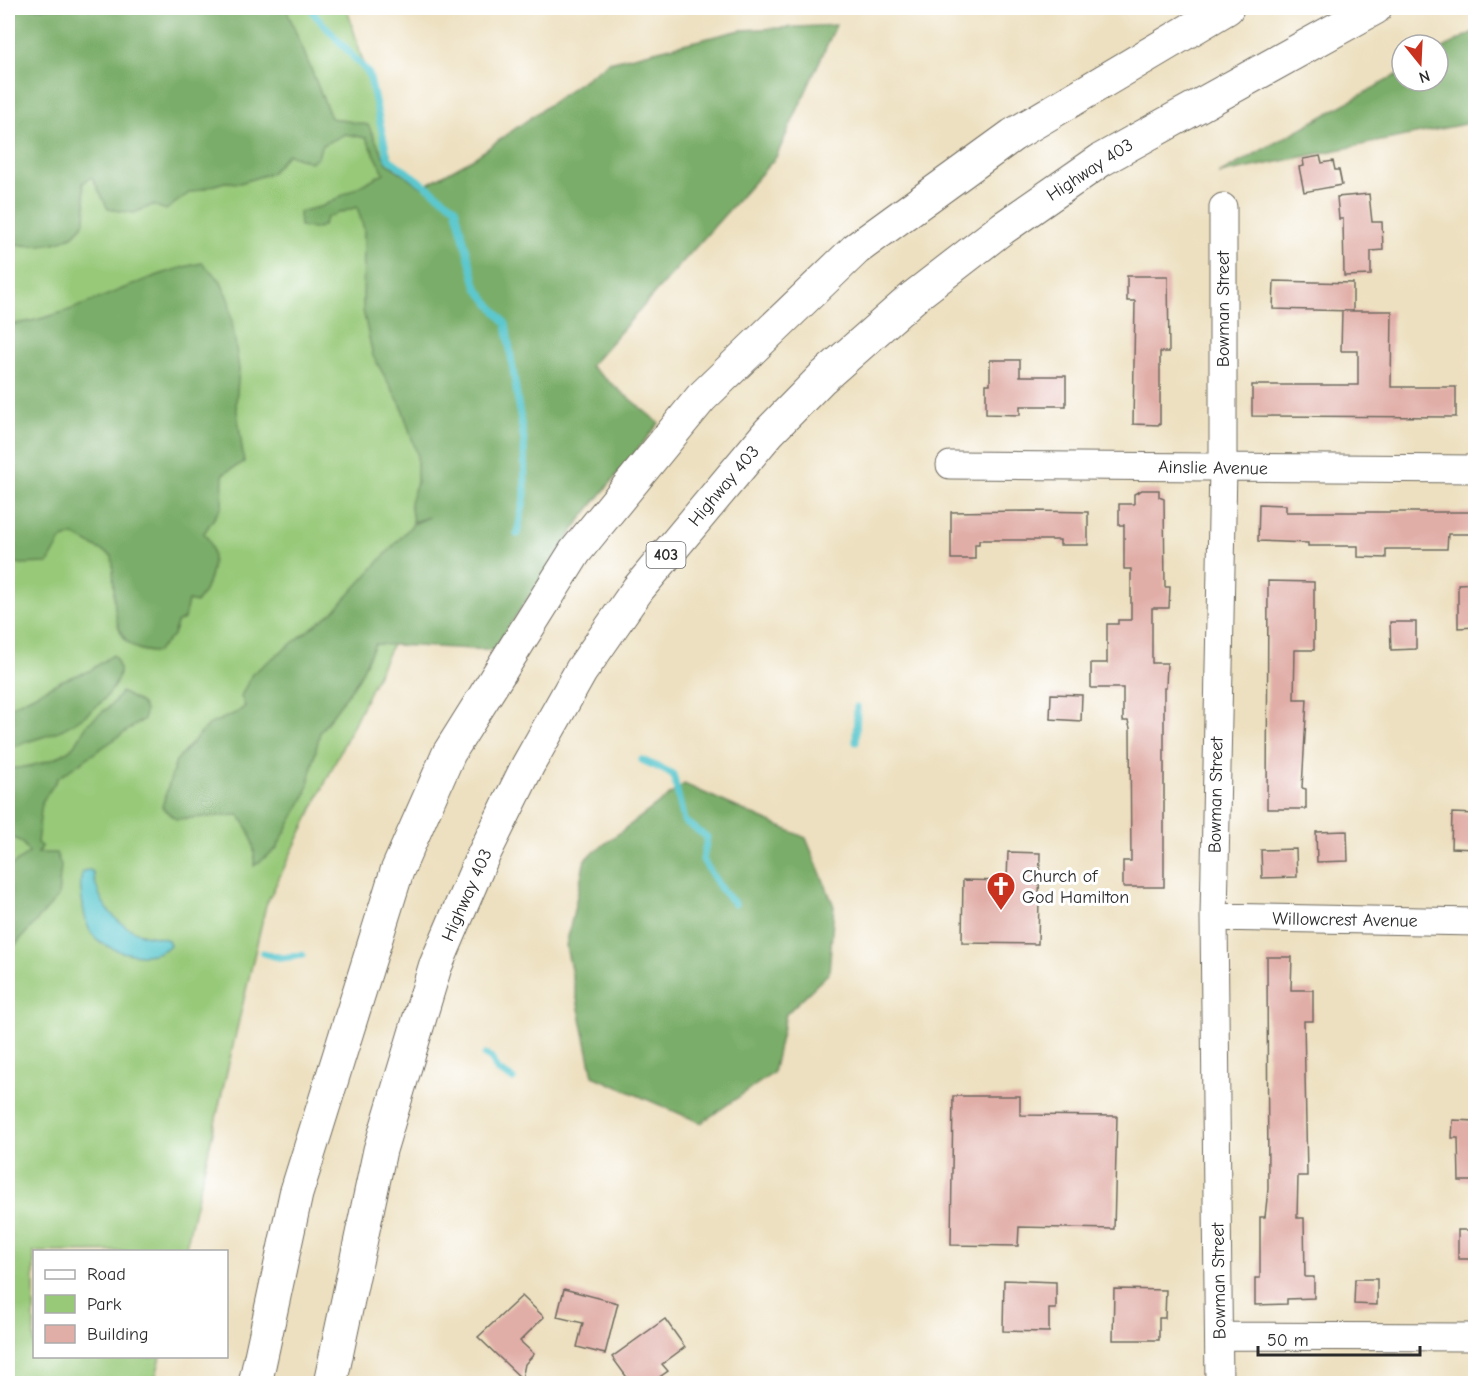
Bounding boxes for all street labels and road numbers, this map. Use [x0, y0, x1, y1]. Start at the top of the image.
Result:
street label: Highway 403 [1043, 134, 1137, 206]
street label: Bowman Street [1213, 250, 1234, 367]
street label: Highway 403 [684, 441, 764, 531]
street label: Ainslie Avenue [1158, 457, 1268, 479]
road number: 403 [646, 542, 686, 568]
street label: Bowman Street [1204, 736, 1228, 853]
street label: Highway 403 [437, 846, 497, 944]
street label: Willowcrest Avenue [1272, 908, 1418, 932]
street label: Bowman Street [1207, 1222, 1231, 1339]

